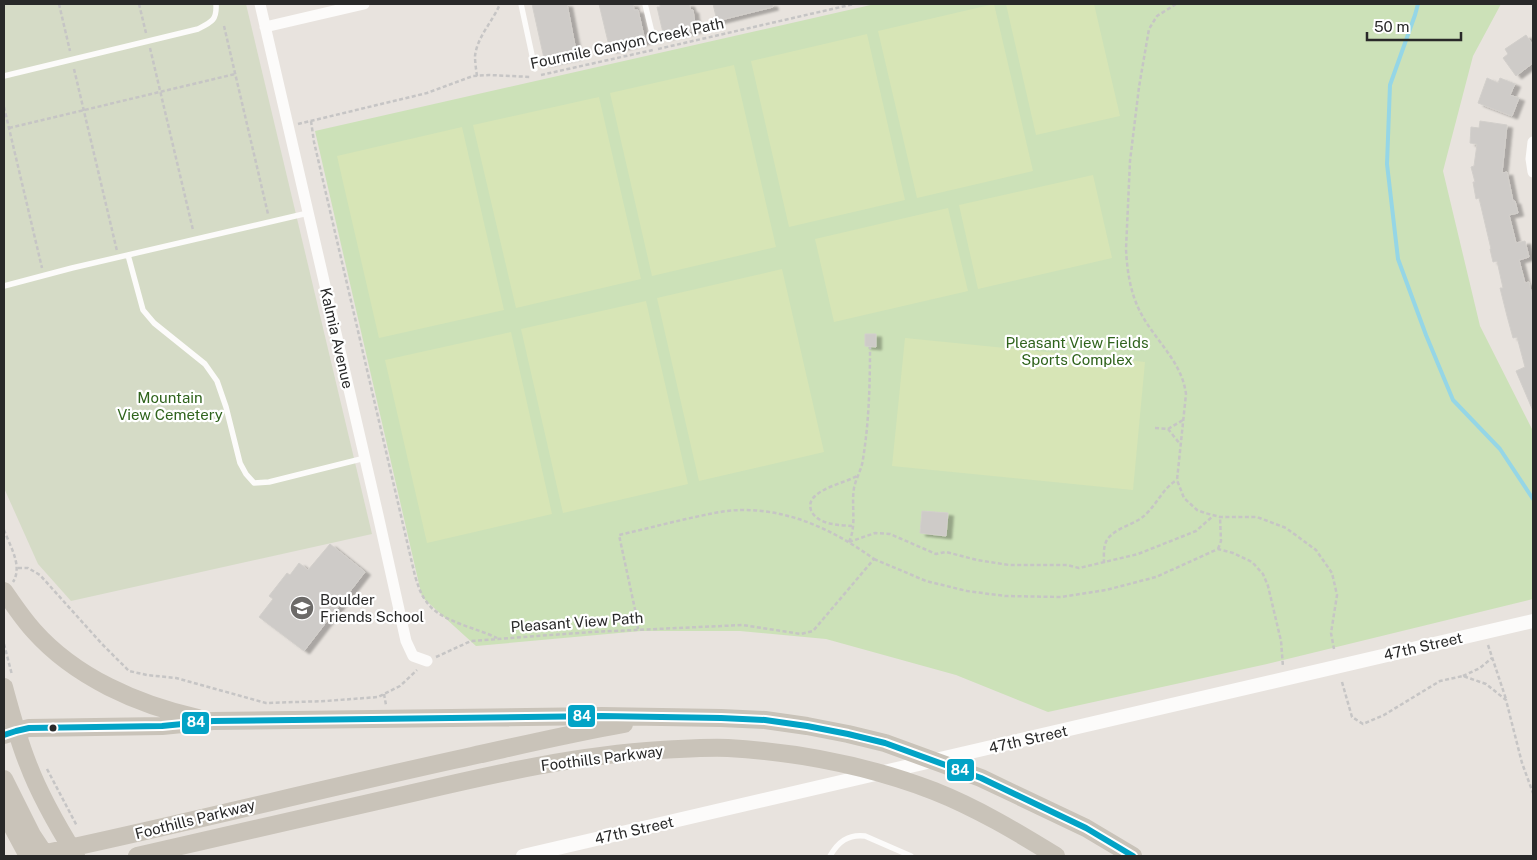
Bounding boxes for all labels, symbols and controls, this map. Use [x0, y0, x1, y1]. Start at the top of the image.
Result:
scale bar [1367, 10, 1461, 42]
street label: Fourmile Canyon Creek Path [529, 14, 725, 72]
text: 50 m [1374, 18, 1409, 35]
street label: Kalmia Avenue [317, 286, 357, 390]
park label: Pleasant View Fields Sports Complex [1005, 334, 1149, 368]
park label: Mountain View Cemetery [117, 389, 223, 423]
place label: Boulder Friends School [320, 591, 424, 625]
school or university icon: Boulder Friends School [289, 595, 315, 621]
street label: Pleasant View Path [510, 609, 644, 635]
street label: 47th Street [1382, 629, 1464, 663]
line badge: 84 [567, 704, 596, 728]
text: 84 [573, 708, 591, 724]
line badge: 84 [181, 711, 210, 735]
text: 84 [187, 714, 205, 730]
street label: 47th Street [987, 722, 1069, 756]
unlabelled marker [48, 723, 58, 733]
street label: Foothills Parkway [540, 742, 664, 774]
line badge: 84 [946, 758, 975, 782]
text: 84 [951, 762, 969, 778]
street label: Foothills Parkway [133, 796, 257, 842]
street label: 47th Street [593, 813, 675, 847]

